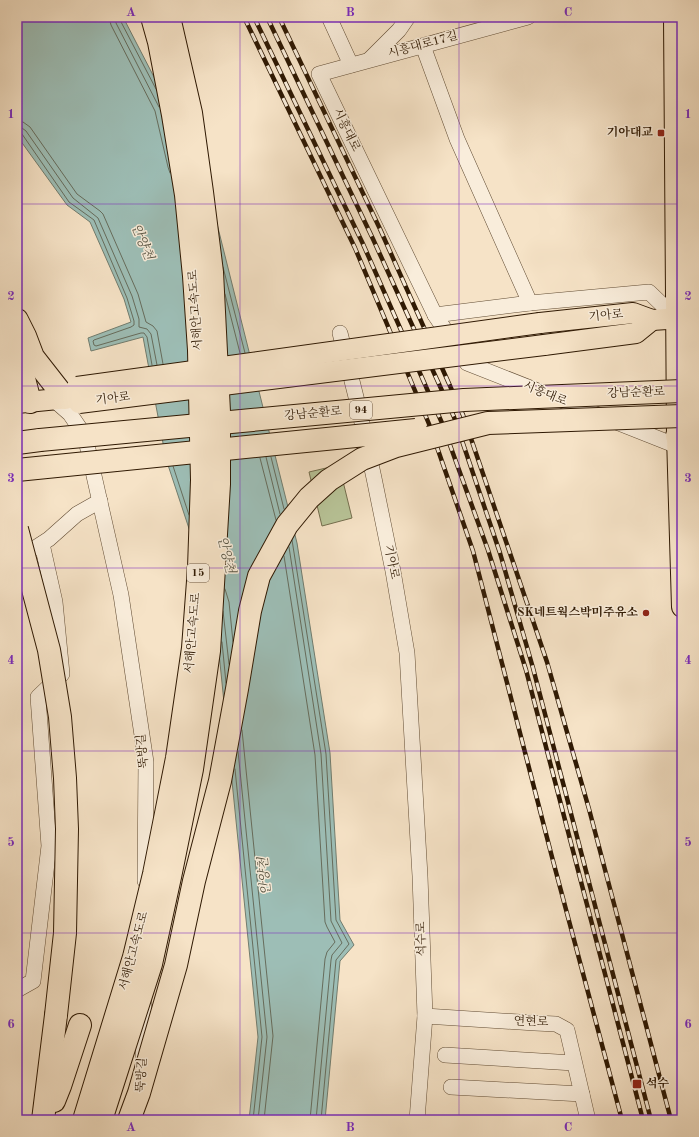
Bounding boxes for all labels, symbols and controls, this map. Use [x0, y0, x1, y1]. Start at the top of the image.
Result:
text: A [126, 6, 136, 19]
text: B [345, 6, 355, 19]
text: C [564, 6, 572, 19]
street label: 시흥대로17길 [386, 28, 459, 60]
street label: 시흥대로 [330, 106, 364, 154]
text: 1 [7, 108, 15, 121]
text: 1 [684, 108, 692, 121]
place label: 기아대교 [607, 125, 653, 139]
marker: 기아대교 [656, 128, 666, 138]
water label: 안양천 [129, 221, 158, 263]
street label: 서해안고속도로 [185, 269, 205, 351]
text: 2 [7, 290, 15, 303]
text: 2 [684, 290, 692, 303]
street label: 기아로 [588, 307, 624, 324]
street label: 시흥대로 [521, 378, 570, 408]
street label: 강남순환로 [607, 384, 666, 400]
street label: 기아로 [95, 390, 131, 407]
road number: 94 [350, 401, 372, 419]
street label: 강남순환로 [283, 403, 343, 423]
text: 3 [7, 472, 15, 485]
text: 3 [684, 472, 692, 485]
water label: 안양천 [215, 535, 239, 576]
street label: 기아로 [382, 544, 401, 581]
road number: 15 [187, 564, 209, 582]
street label: 서해안고속도로 [181, 591, 203, 674]
place label: SK네트웍스박미주유소 [517, 605, 638, 619]
marker: SK네트웍스박미주유소 [641, 608, 651, 618]
text: 4 [7, 654, 15, 667]
text: 4 [684, 654, 692, 667]
street label: 뚝방길 [134, 733, 151, 769]
text: 5 [7, 836, 15, 849]
text: 5 [684, 836, 692, 849]
water label: 안양천 [255, 855, 273, 896]
street label: 서해안고속도로 [116, 909, 150, 992]
street label: 석수로 [414, 921, 429, 957]
street label: 연현로 [513, 1014, 549, 1029]
text: 6 [7, 1018, 15, 1031]
text: 6 [684, 1018, 692, 1031]
street label: 뚝방길 [134, 1057, 149, 1093]
place label: 석수 [646, 1076, 670, 1090]
marker: 석수 [631, 1078, 643, 1090]
text: A [126, 1121, 136, 1134]
text: B [345, 1121, 355, 1134]
text: C [564, 1121, 572, 1134]

